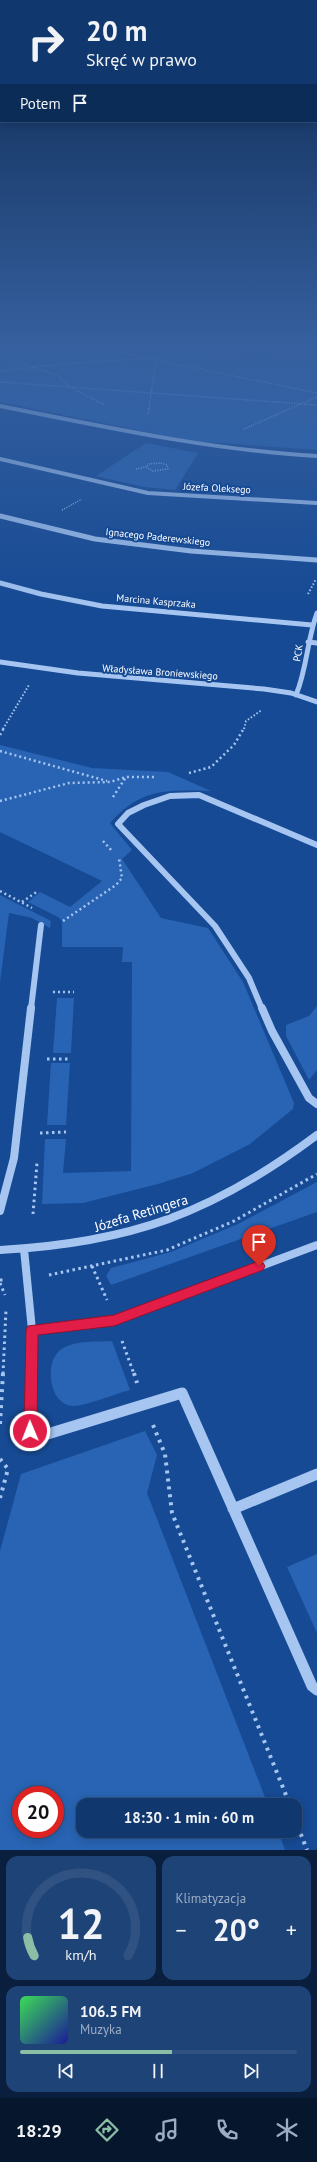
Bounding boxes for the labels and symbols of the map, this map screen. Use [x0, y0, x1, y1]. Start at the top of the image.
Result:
street label: Józefa Oleksego [182, 480, 251, 496]
street label: Ignacego Paderewskiego [105, 525, 211, 549]
street label: Marcina Kasprzaka [116, 591, 196, 611]
street label: PCK [290, 643, 306, 663]
street label: Władysława Broniewskiego [102, 661, 218, 683]
street label: Józefa Retingera [91, 1190, 190, 1236]
pin [242, 1225, 276, 1266]
position arrow [9, 1410, 51, 1452]
speed limit sign: 20 [12, 1786, 64, 1838]

